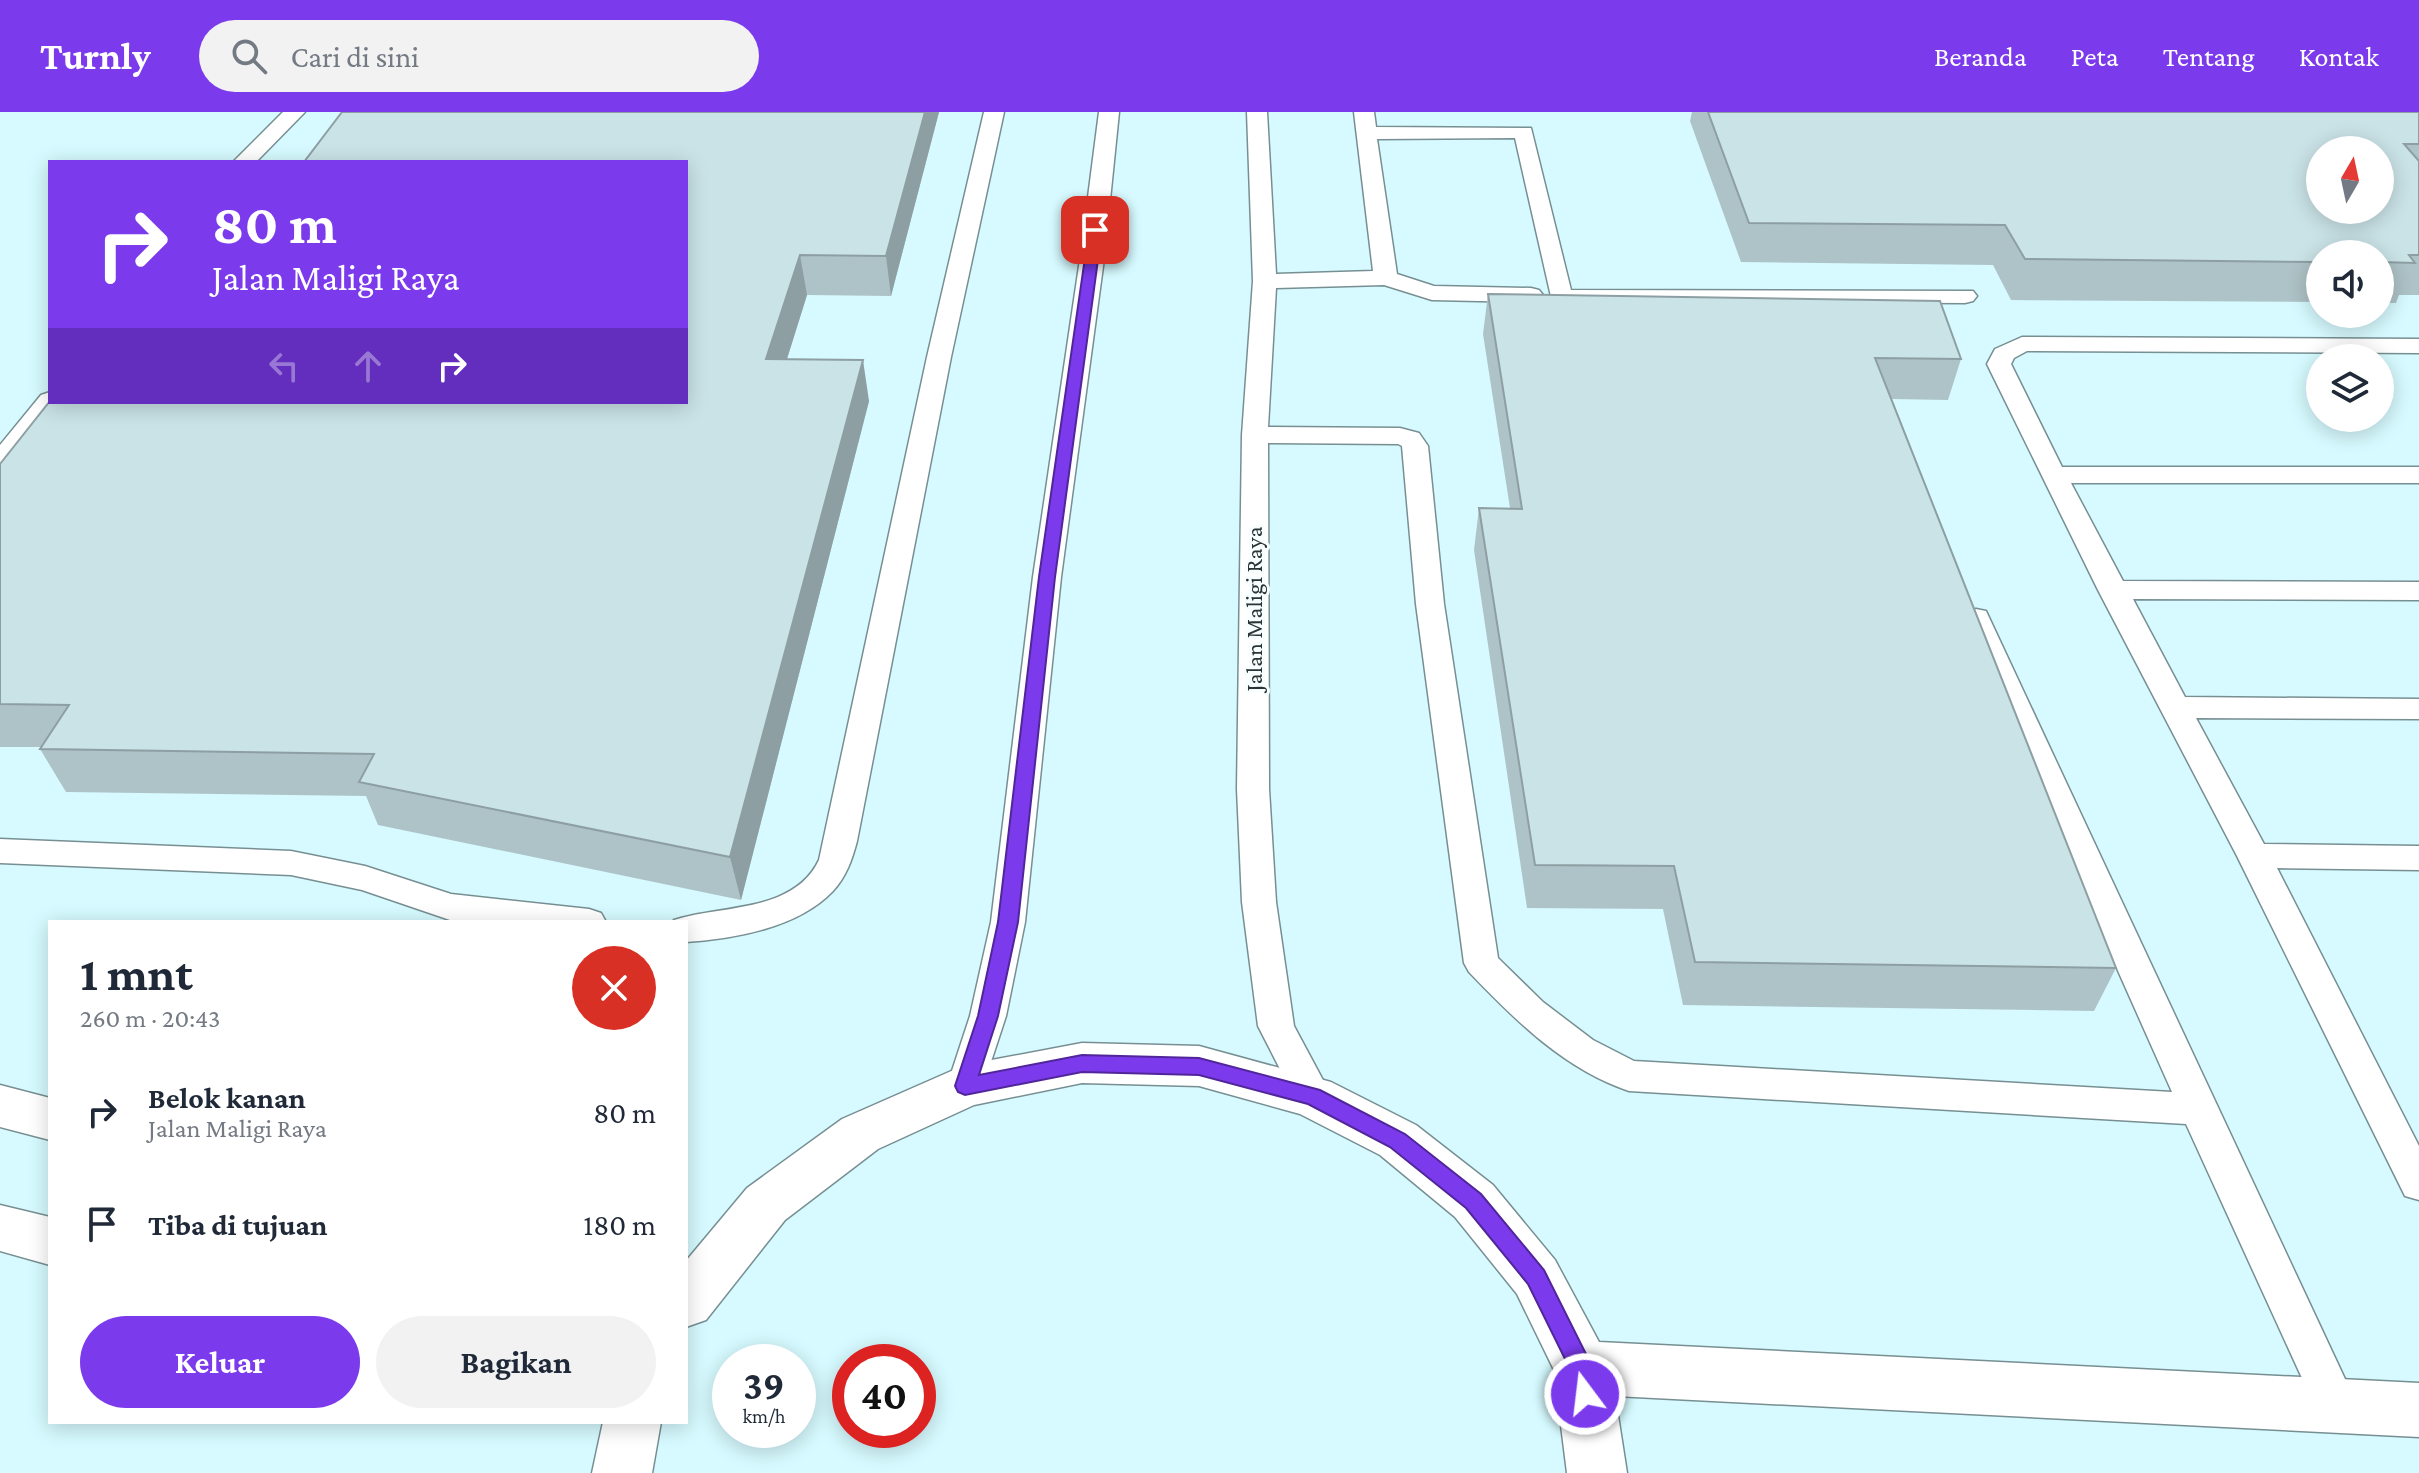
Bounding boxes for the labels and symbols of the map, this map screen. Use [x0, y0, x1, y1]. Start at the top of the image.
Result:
north arrow [2306, 136, 2394, 224]
pin [1061, 196, 1129, 264]
street label: Jalan Maligi Raya [1240, 526, 1267, 694]
speed limit sign: 40 [832, 1344, 936, 1448]
position arrow [1543, 1352, 1627, 1436]

